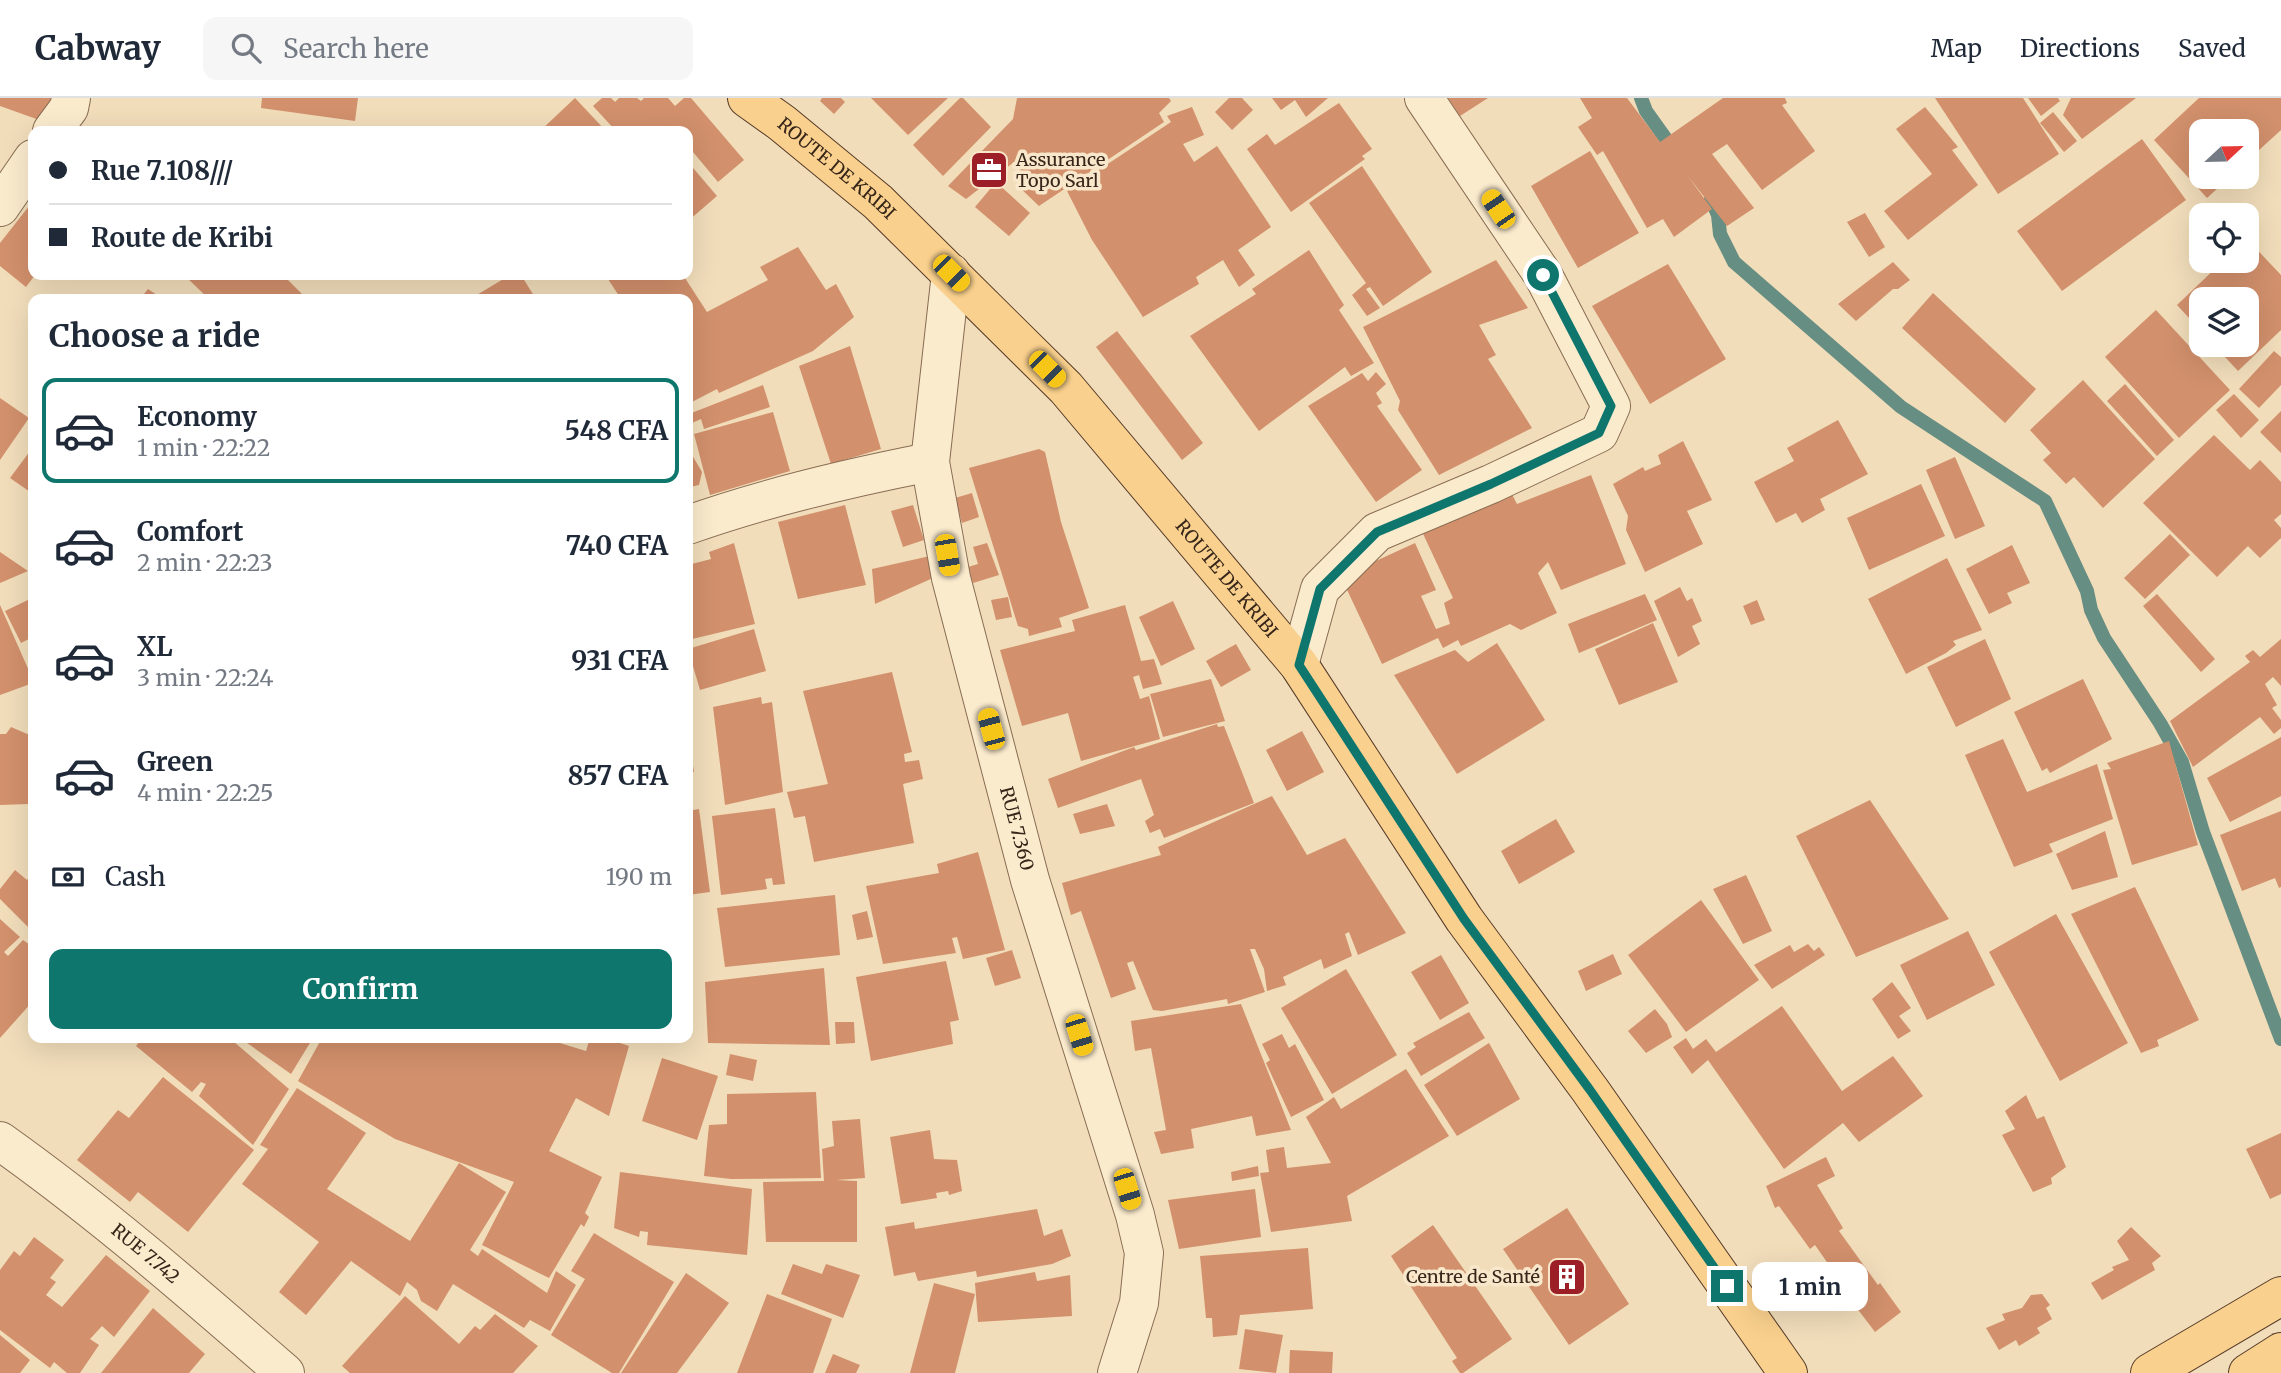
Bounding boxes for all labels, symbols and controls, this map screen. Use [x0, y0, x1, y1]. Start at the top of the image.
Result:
search box [203, 17, 693, 80]
text: Cabway [35, 28, 161, 69]
icon: search [227, 29, 265, 67]
text: Search here [283, 32, 429, 65]
text: Map [1931, 33, 1982, 64]
text: Directions [2020, 33, 2140, 64]
text: Saved [2178, 33, 2246, 64]
street label: ROUTE DE KRIBI [773, 112, 901, 224]
north arrow [2189, 119, 2259, 189]
map controls [2189, 119, 2259, 357]
place label: Assurance Topo Sarl [1015, 148, 1105, 192]
office icon: Assurance Topo Sarl [968, 149, 1010, 191]
text: Rue 7.108/// [91, 154, 233, 187]
car [1478, 186, 1519, 232]
button: locate [2189, 203, 2259, 273]
text: Route de Kribi [91, 221, 273, 254]
car [929, 251, 974, 295]
route start [1527, 259, 1559, 291]
button: layers [2189, 287, 2259, 357]
text: Choose a ride [49, 316, 260, 356]
car [1025, 347, 1070, 391]
icon: car [53, 399, 116, 462]
text: Economy [137, 400, 257, 433]
text: 548 CFA [565, 414, 668, 447]
text: 1 min · 22:22 [137, 433, 270, 462]
icon: car [53, 514, 116, 577]
text: Comfort [137, 515, 243, 548]
street label: ROUTE DE KRIBI [1171, 515, 1283, 642]
text: 740 CFA [566, 529, 668, 562]
car [934, 532, 961, 578]
text: 2 min · 22:23 [137, 548, 273, 577]
icon: car [53, 629, 116, 692]
text: XL [137, 630, 173, 663]
text: 931 CFA [571, 644, 668, 677]
text: 3 min · 22:24 [137, 663, 273, 692]
car [976, 706, 1007, 752]
icon: car [53, 744, 116, 807]
text: Green [137, 745, 213, 778]
text: 857 CFA [567, 759, 668, 792]
text: 4 min · 22:25 [137, 778, 274, 807]
street label: RUE 7.360 [995, 784, 1039, 873]
icon: cash [49, 858, 87, 896]
text: Cash [105, 860, 166, 893]
text: 190 m [606, 862, 672, 891]
button: Confirm [49, 949, 672, 1029]
car [1063, 1012, 1096, 1058]
car [1111, 1166, 1144, 1212]
street label: RUE 7.742 [107, 1218, 185, 1288]
building icon: Centre de Santé [1546, 1256, 1588, 1298]
callout: 1 min [1752, 1262, 1867, 1310]
place label: Centre de Santé [1406, 1265, 1540, 1288]
route end [1711, 1270, 1743, 1302]
text: 1 min [1779, 1272, 1841, 1301]

